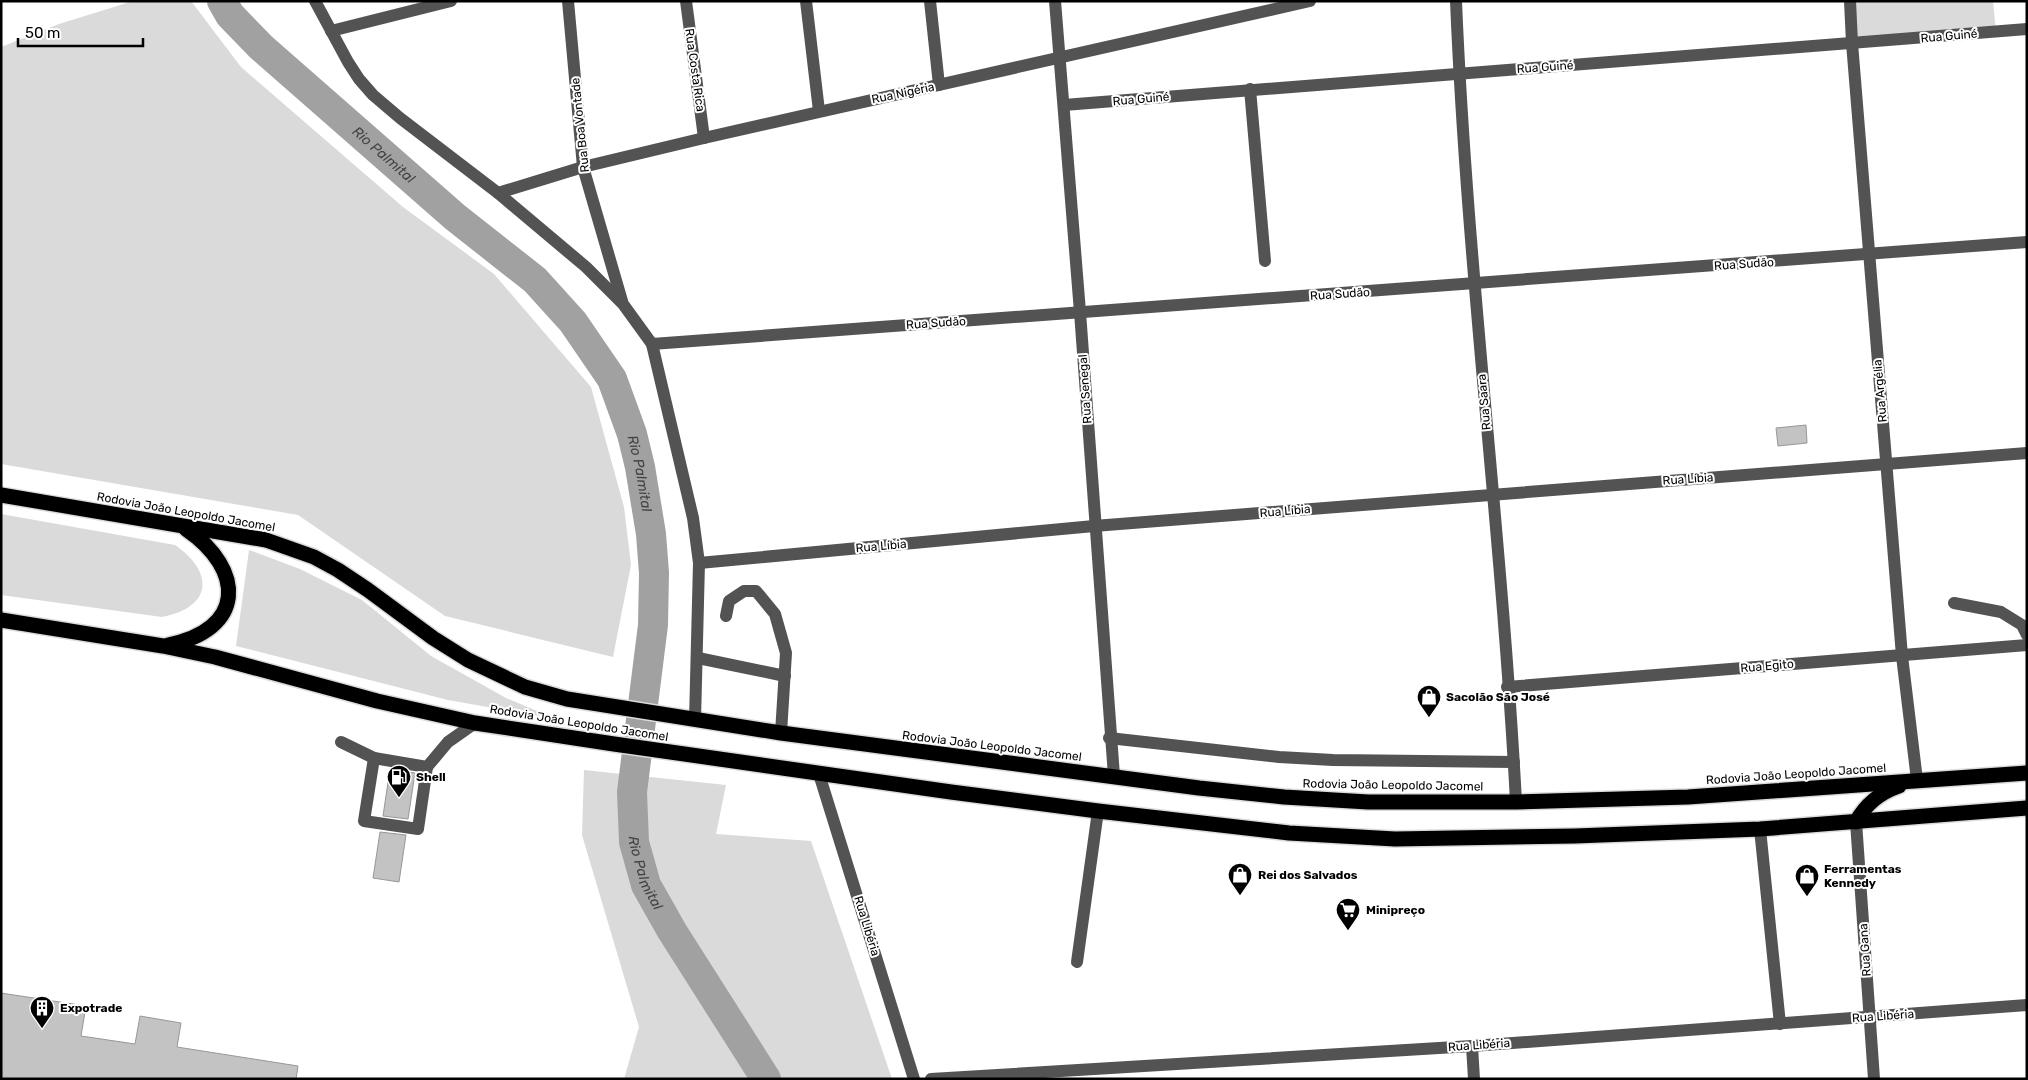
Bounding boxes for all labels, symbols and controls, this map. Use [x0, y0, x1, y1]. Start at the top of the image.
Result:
scale bar [18, 15, 142, 47]
text: 50 m [25, 24, 60, 42]
street label: Rua Costa Rica [682, 27, 708, 113]
street label: Rua Guiné [1920, 27, 1978, 45]
street label: Rua Guiné [1516, 58, 1574, 76]
street label: Rua Boa Vontade [568, 77, 592, 173]
street label: Rua Nigéria [870, 80, 936, 106]
street label: Rua Guiné [1112, 90, 1170, 108]
water label: Rio Palmital [349, 123, 419, 187]
street label: Rua Sudão [1714, 255, 1775, 273]
street label: Rua Sudão [1310, 285, 1371, 303]
street label: Rua Sudão [906, 314, 967, 332]
street label: Rua Senegal [1076, 354, 1094, 424]
street label: Rua Argélia [1870, 359, 1890, 423]
street label: Rua Saara [1475, 373, 1493, 431]
water label: Rio Palmital [624, 434, 655, 514]
street label: Rua Líbia [1662, 470, 1714, 488]
street label: Rodovia João Leopoldo Jacomel [96, 489, 276, 535]
street label: Rua Líbia [1259, 502, 1311, 520]
street label: Rua Líbia [855, 537, 907, 555]
street label: Rua Egito [1740, 657, 1794, 675]
shop icon: Sacolão São José [1416, 684, 1442, 718]
place label: Sacolão São José [1446, 690, 1550, 704]
street label: Rodovia João Leopoldo Jacomel [489, 702, 669, 744]
street label: Rodovia João Leopoldo Jacomel [901, 728, 1083, 764]
street label: Rodovia João Leopoldo Jacomel [1705, 761, 1887, 787]
fuel station icon: Shell [386, 764, 412, 798]
place label: Shell [416, 770, 446, 784]
street label: Rodovia João Leopoldo Jacomel [1303, 776, 1484, 794]
water label: Rio Palmital [625, 836, 667, 914]
shop icon: Rei dos Salvados [1227, 862, 1253, 896]
place label: Ferramentas Kennedy [1824, 862, 1902, 890]
shop icon: Ferramentas Kennedy [1794, 863, 1820, 897]
place label: Rei dos Salvados [1258, 868, 1358, 882]
street label: Rua Libéria [851, 894, 883, 958]
supermarket icon: Minipreço [1335, 897, 1361, 931]
place label: Minipreço [1366, 903, 1425, 917]
street label: Rua Gana [1856, 923, 1874, 977]
building icon: Expotrade [29, 995, 55, 1029]
place label: Expotrade [60, 1001, 122, 1015]
street label: Rua Libéria [1851, 1007, 1915, 1025]
street label: Rua Libéria [1447, 1036, 1511, 1054]

